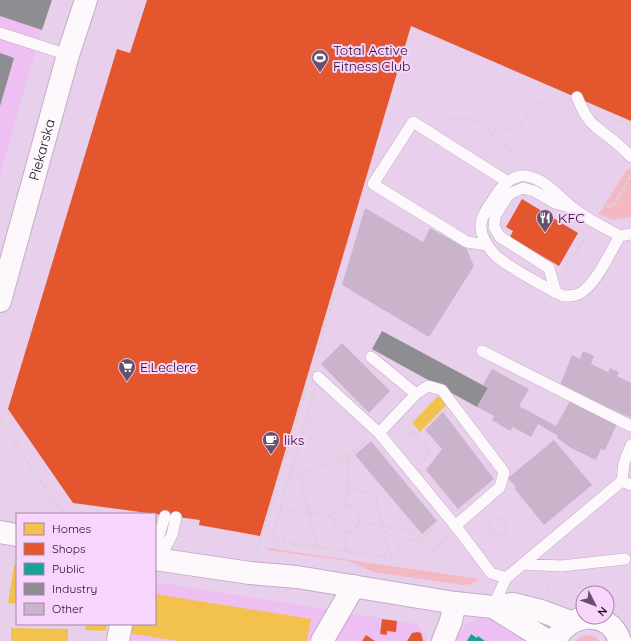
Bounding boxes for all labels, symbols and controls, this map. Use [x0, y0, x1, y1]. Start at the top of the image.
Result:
place label: Total Active Fitness Club [333, 41, 410, 75]
sports icon: Total Active Fitness Club [310, 48, 330, 73]
street label: Piekarska [25, 117, 59, 182]
restaurant icon: KFC [535, 208, 555, 233]
place label: KFC [558, 209, 584, 227]
supermarket icon: E.Leclerc [117, 357, 137, 382]
place label: E.Leclerc [140, 358, 196, 376]
cafe icon: liks [261, 430, 281, 455]
place label: liks [284, 431, 304, 449]
legend [16, 513, 156, 625]
text: Homes [52, 521, 92, 536]
text: Shops [52, 541, 86, 556]
text: Public [52, 561, 85, 576]
text: Industry [52, 581, 97, 596]
north arrow [575, 585, 615, 625]
text: Other [52, 601, 84, 616]
text: N [595, 604, 610, 619]

